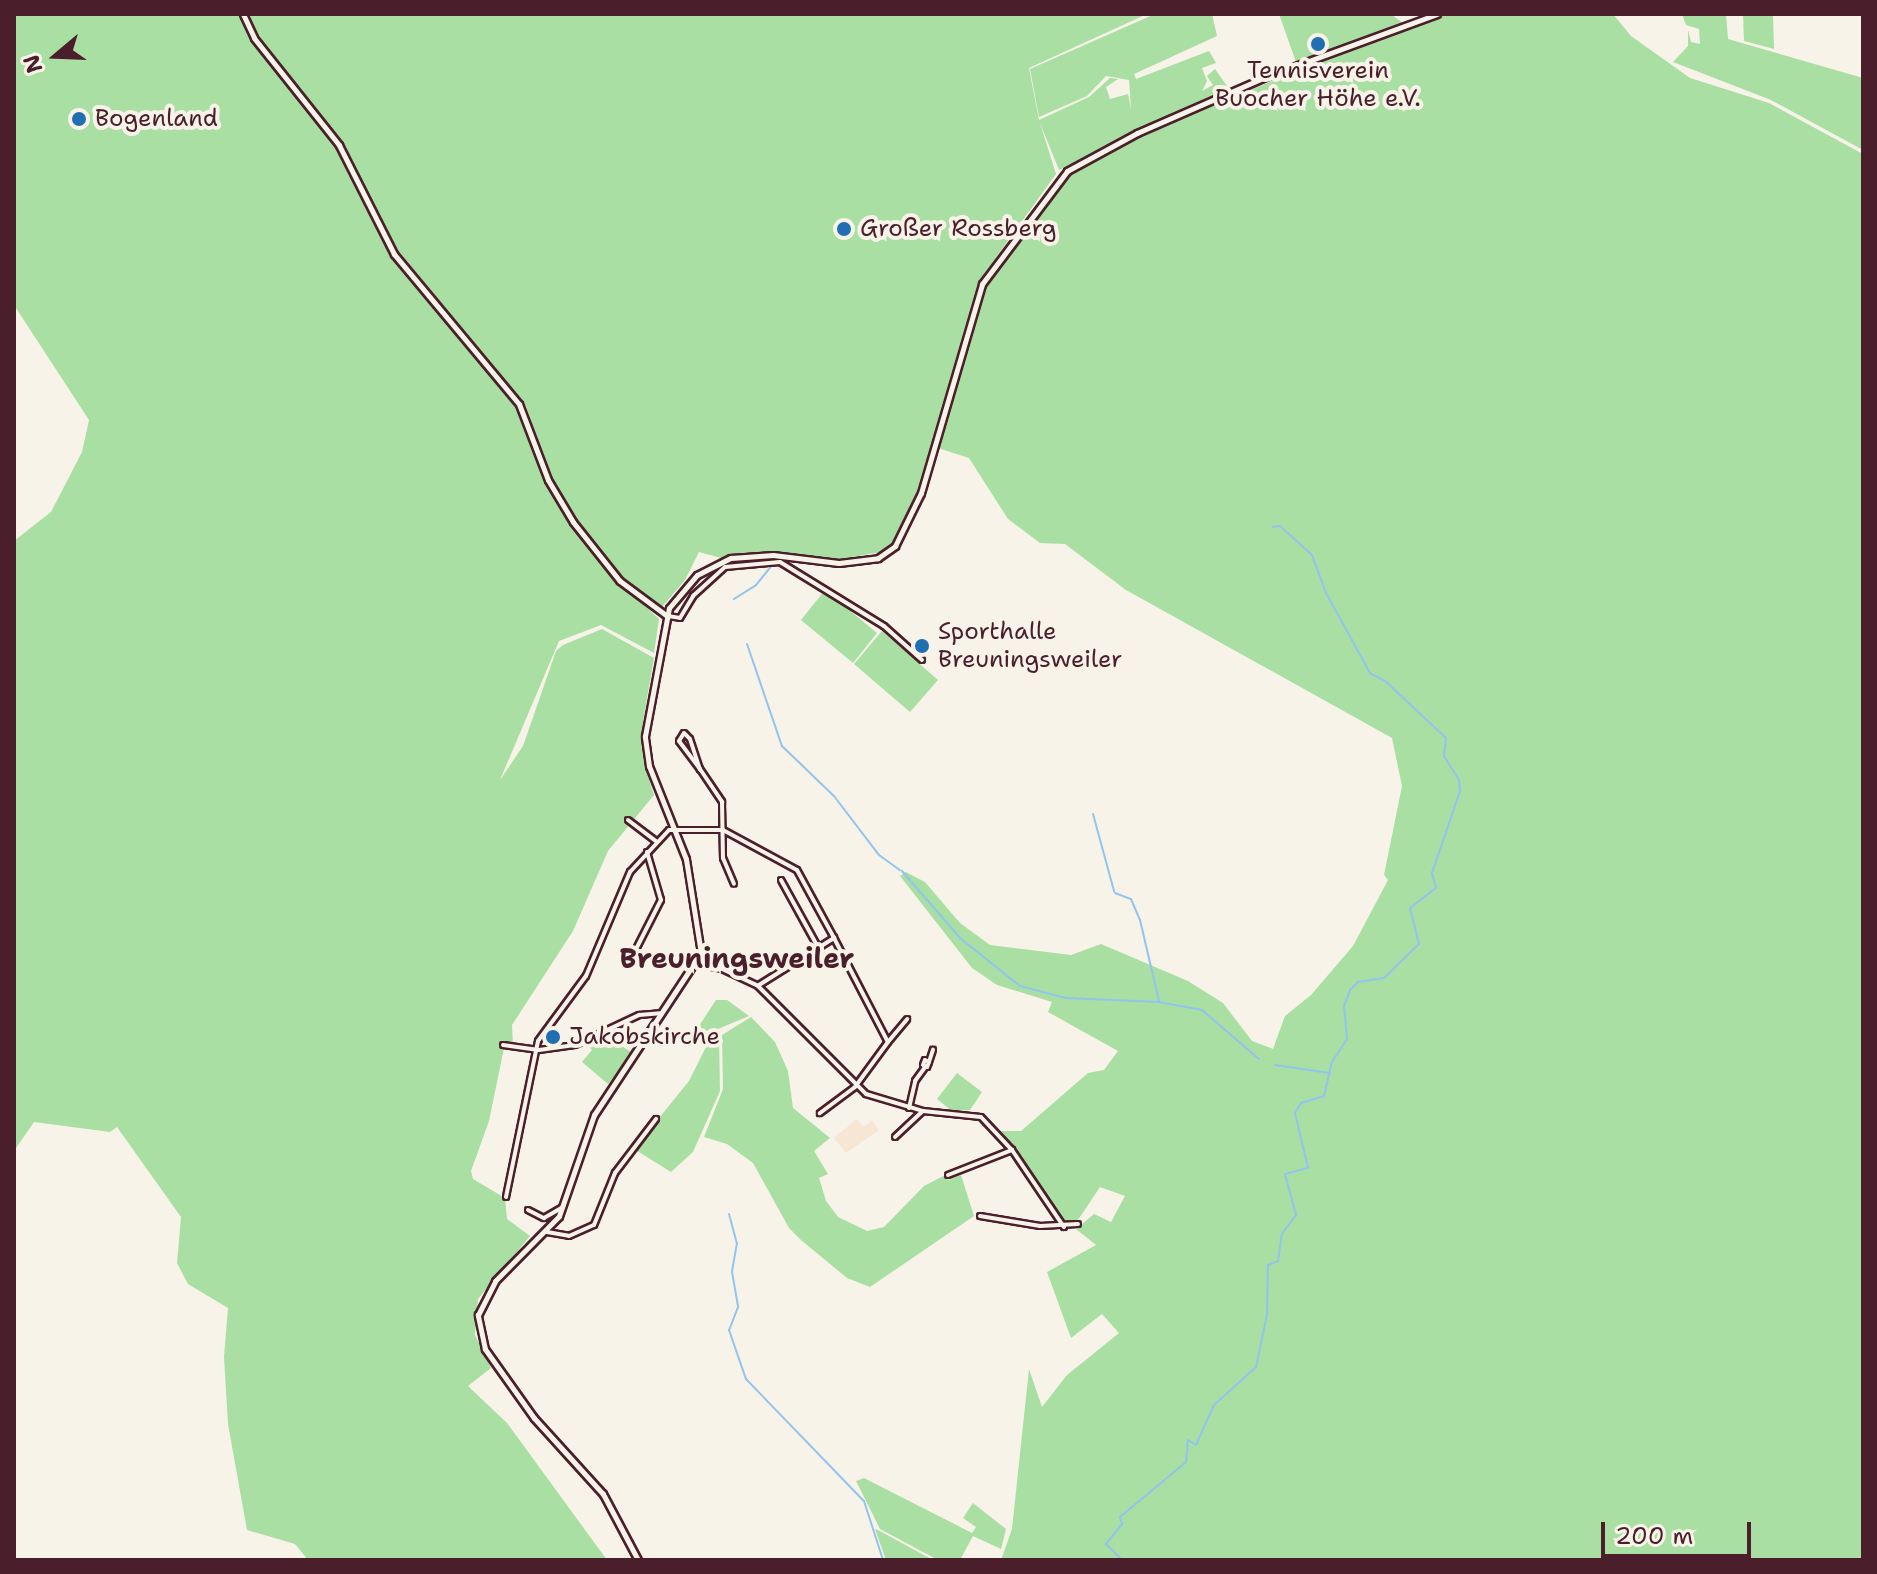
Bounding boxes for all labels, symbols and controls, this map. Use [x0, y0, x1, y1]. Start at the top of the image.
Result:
north arrow [16, 16, 96, 96]
marker: Tennisverein Buocher Höhe e.V. [1309, 35, 1327, 53]
text: N [16, 51, 49, 77]
place label: Tennisverein Buocher Höhe e.V. [1215, 57, 1421, 113]
place label: Bogenland [95, 105, 218, 133]
marker: Bogenland [70, 110, 88, 128]
place label: Großer Rossberg [860, 215, 1056, 243]
marker: Großer Rossberg [835, 220, 853, 238]
place label: Sporthalle Breuningsweiler [938, 618, 1122, 674]
marker: Sporthalle Breuningsweiler [913, 637, 931, 655]
district label: Breuningsweiler [620, 941, 854, 975]
place label: Jakobskirche [569, 1023, 720, 1051]
marker: Jakobskirche [544, 1028, 562, 1046]
scale bar [1605, 1506, 1755, 1556]
text: 200 m [1615, 1520, 1693, 1552]

